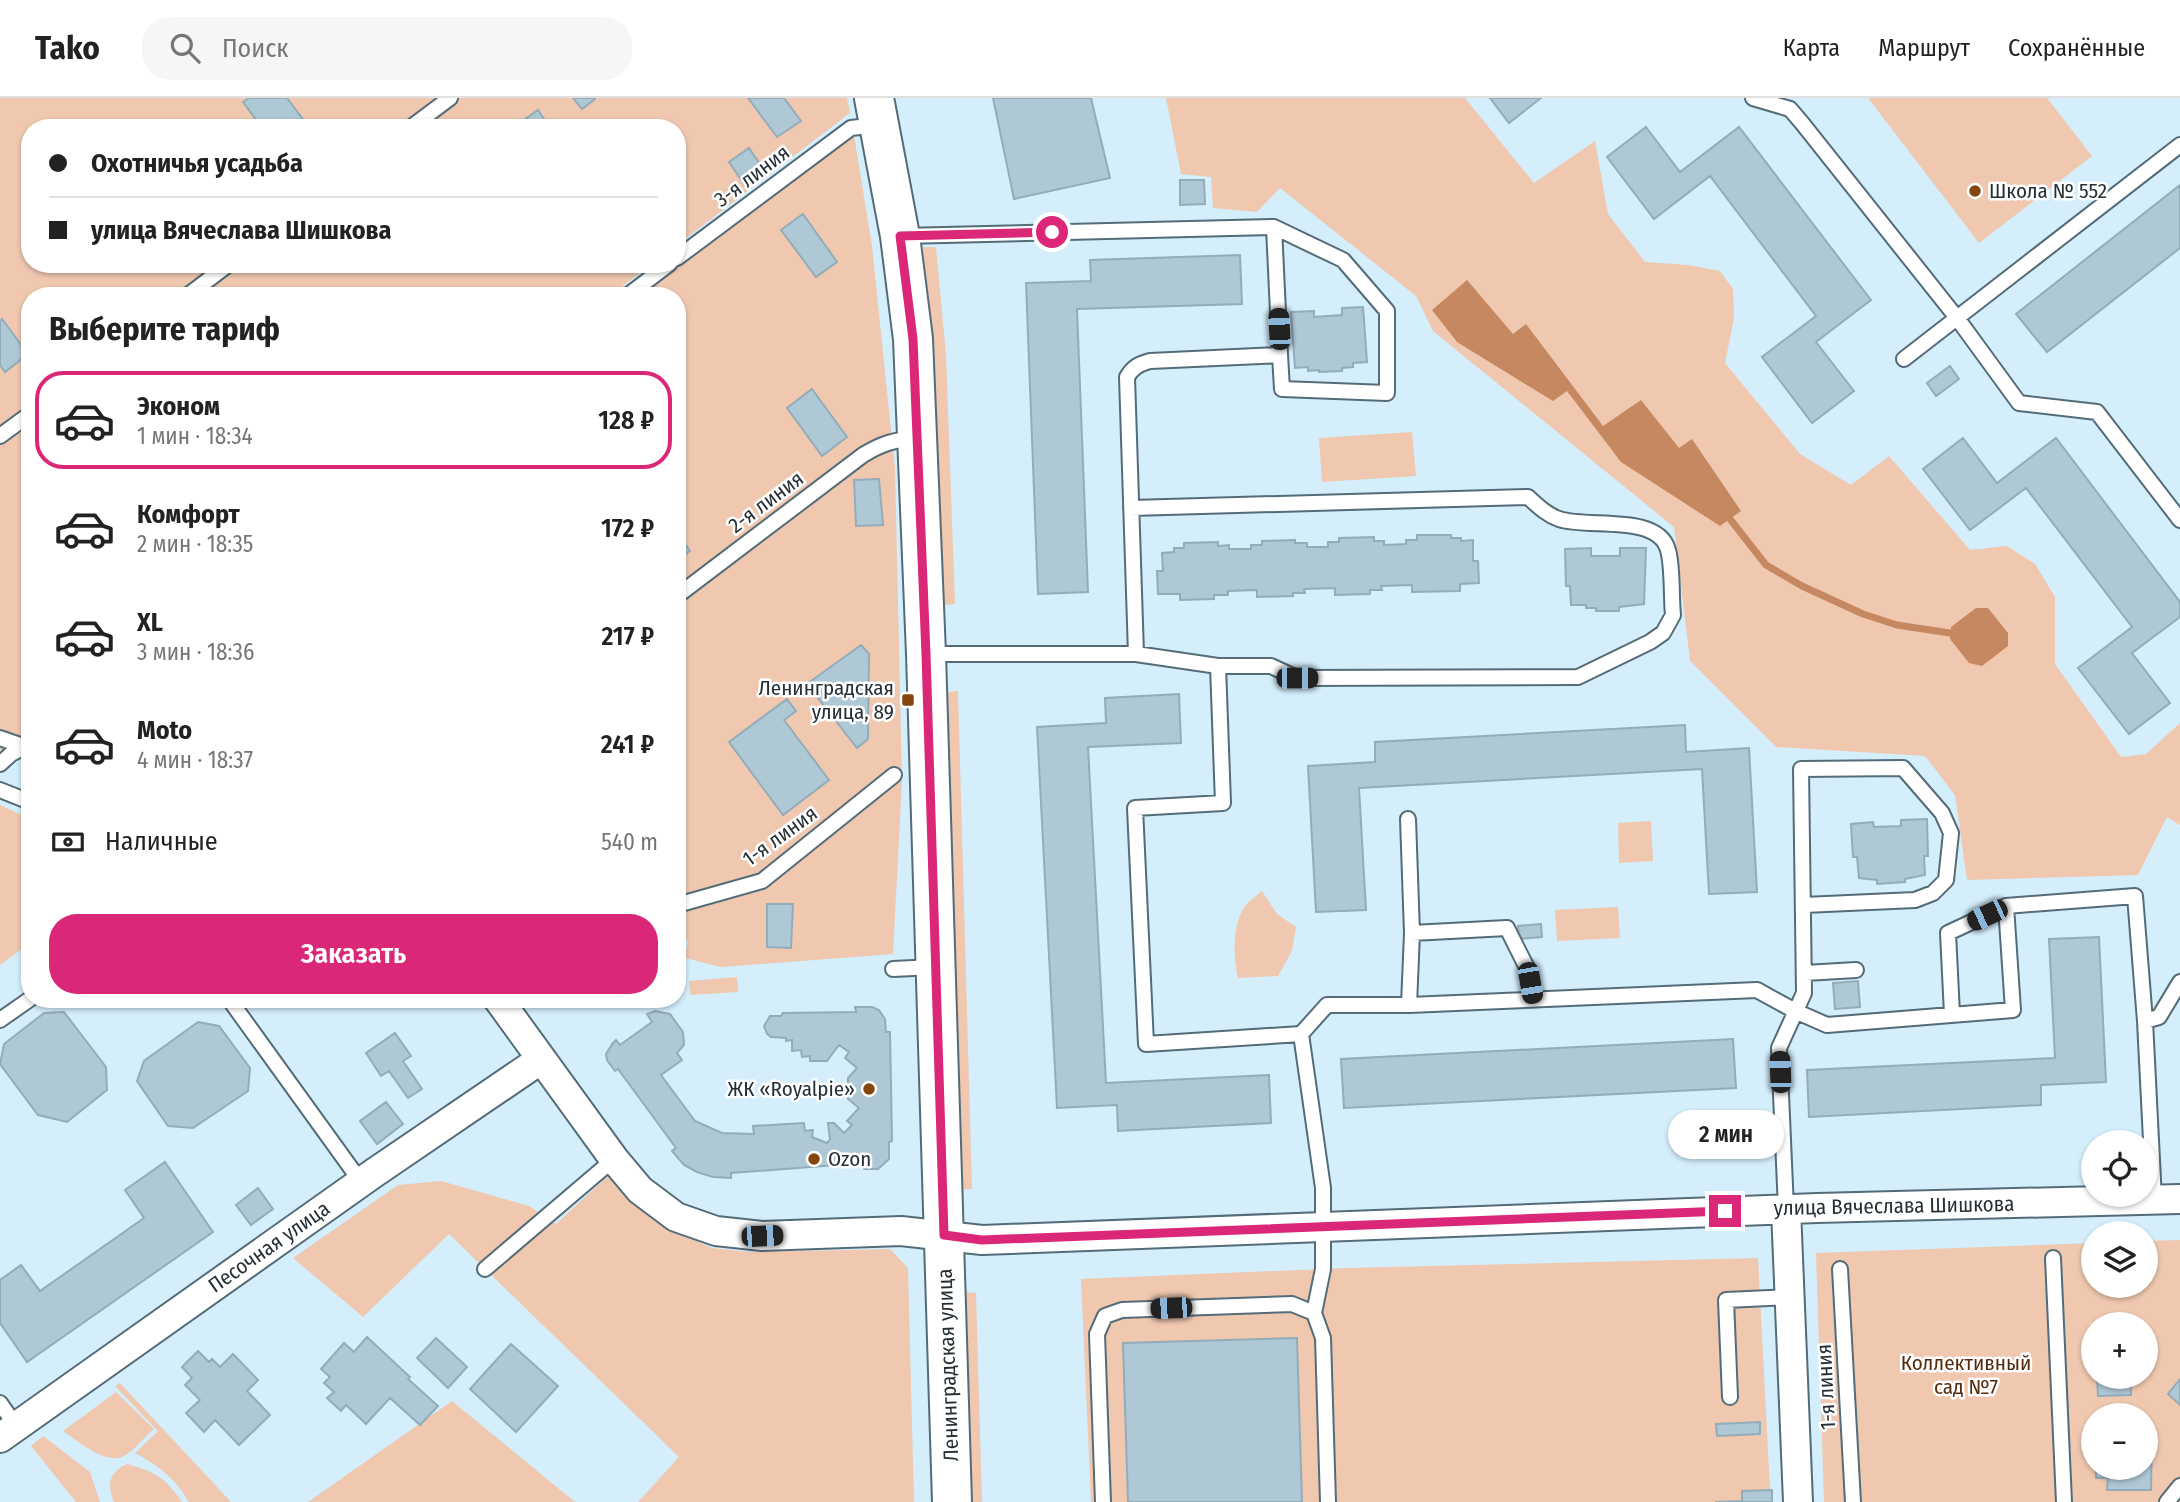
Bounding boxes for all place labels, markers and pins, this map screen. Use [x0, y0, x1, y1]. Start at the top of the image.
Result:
place label: Школа № 552 [1989, 178, 2107, 204]
marker: Школа № 552 [1967, 183, 1983, 199]
place label: Ленинградская улица, 89 [758, 675, 894, 725]
marker: Ленинградская улица, 89 [900, 692, 916, 708]
place label: ЖК «Royalpie» [728, 1076, 855, 1102]
marker: ЖК «Royalpie» [861, 1081, 877, 1097]
place label: Ozon [828, 1146, 871, 1172]
marker: Ozon [806, 1151, 822, 1167]

